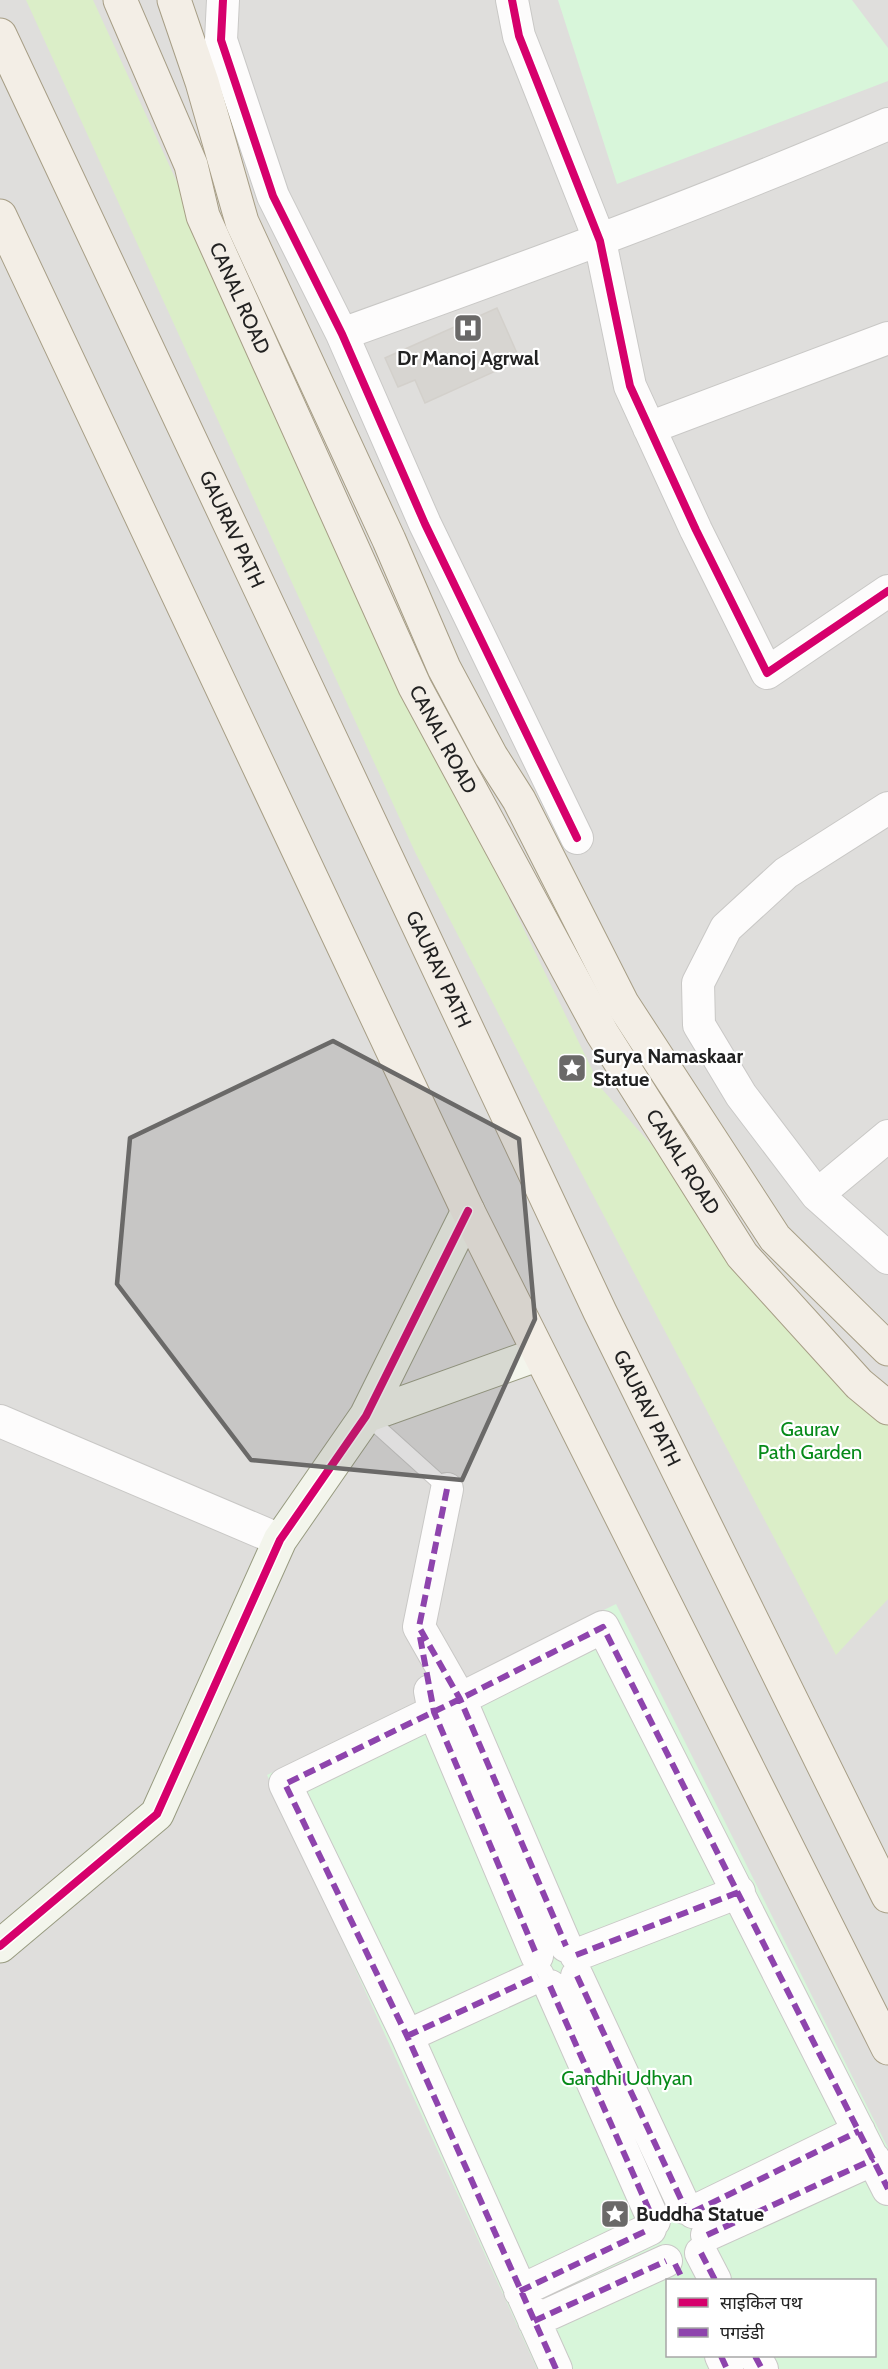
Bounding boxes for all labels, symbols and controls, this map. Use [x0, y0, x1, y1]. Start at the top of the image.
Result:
street label: CANAL ROAD [204, 239, 275, 358]
hospital icon: Dr Manoj Agrwal [452, 312, 484, 344]
place label: Dr Manoj Agrwal [397, 346, 539, 370]
street label: GAURAV PATH [194, 467, 270, 592]
street label: CANAL ROAD [404, 681, 482, 798]
street label: GAURAV PATH [401, 907, 477, 1031]
place label: Surya Namaskaar Statue [593, 1044, 743, 1091]
place icon: Surya Namaskaar Statue [556, 1052, 588, 1084]
street label: CANAL ROAD [641, 1105, 725, 1219]
street label: GAURAV PATH [609, 1346, 686, 1470]
park label: Gaurav Path Garden [758, 1417, 862, 1464]
park label: Gandhi Udhyan [561, 2066, 693, 2090]
place icon: Buddha Statue [599, 2198, 631, 2230]
place label: Buddha Statue [636, 2202, 764, 2226]
legend [666, 2279, 876, 2357]
text: साइकिल पथ [720, 2292, 803, 2314]
text: पगडंडी [720, 2322, 765, 2344]

